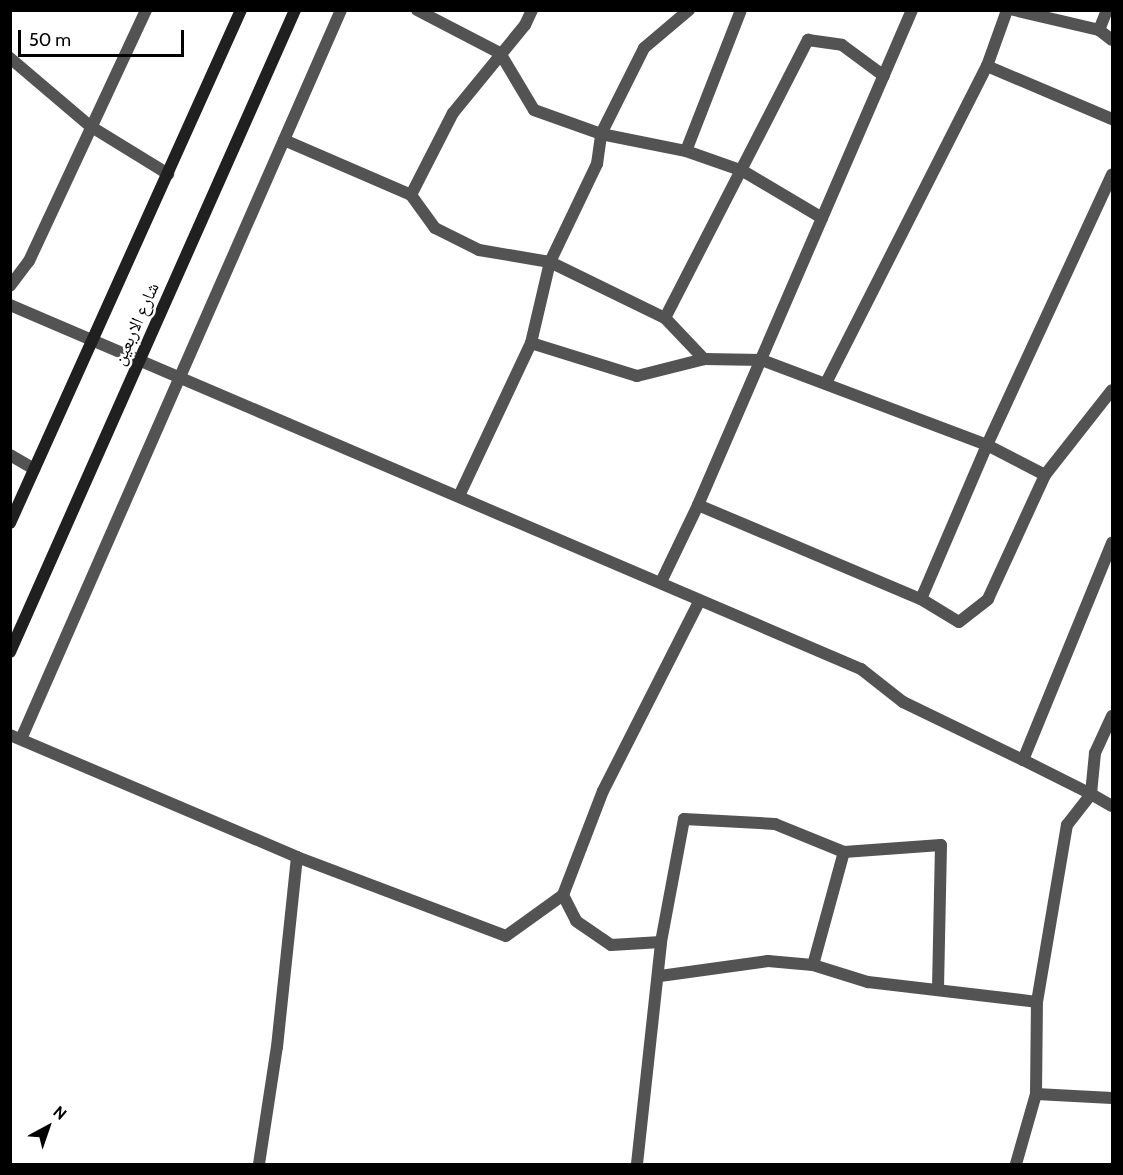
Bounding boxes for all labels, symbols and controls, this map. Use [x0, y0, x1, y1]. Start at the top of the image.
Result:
scale bar [21, 18, 188, 56]
text: 50 m [29, 29, 71, 51]
street label: شارع الاربعين [108, 279, 164, 369]
north arrow [18, 1097, 78, 1157]
text: N [49, 1102, 70, 1124]

